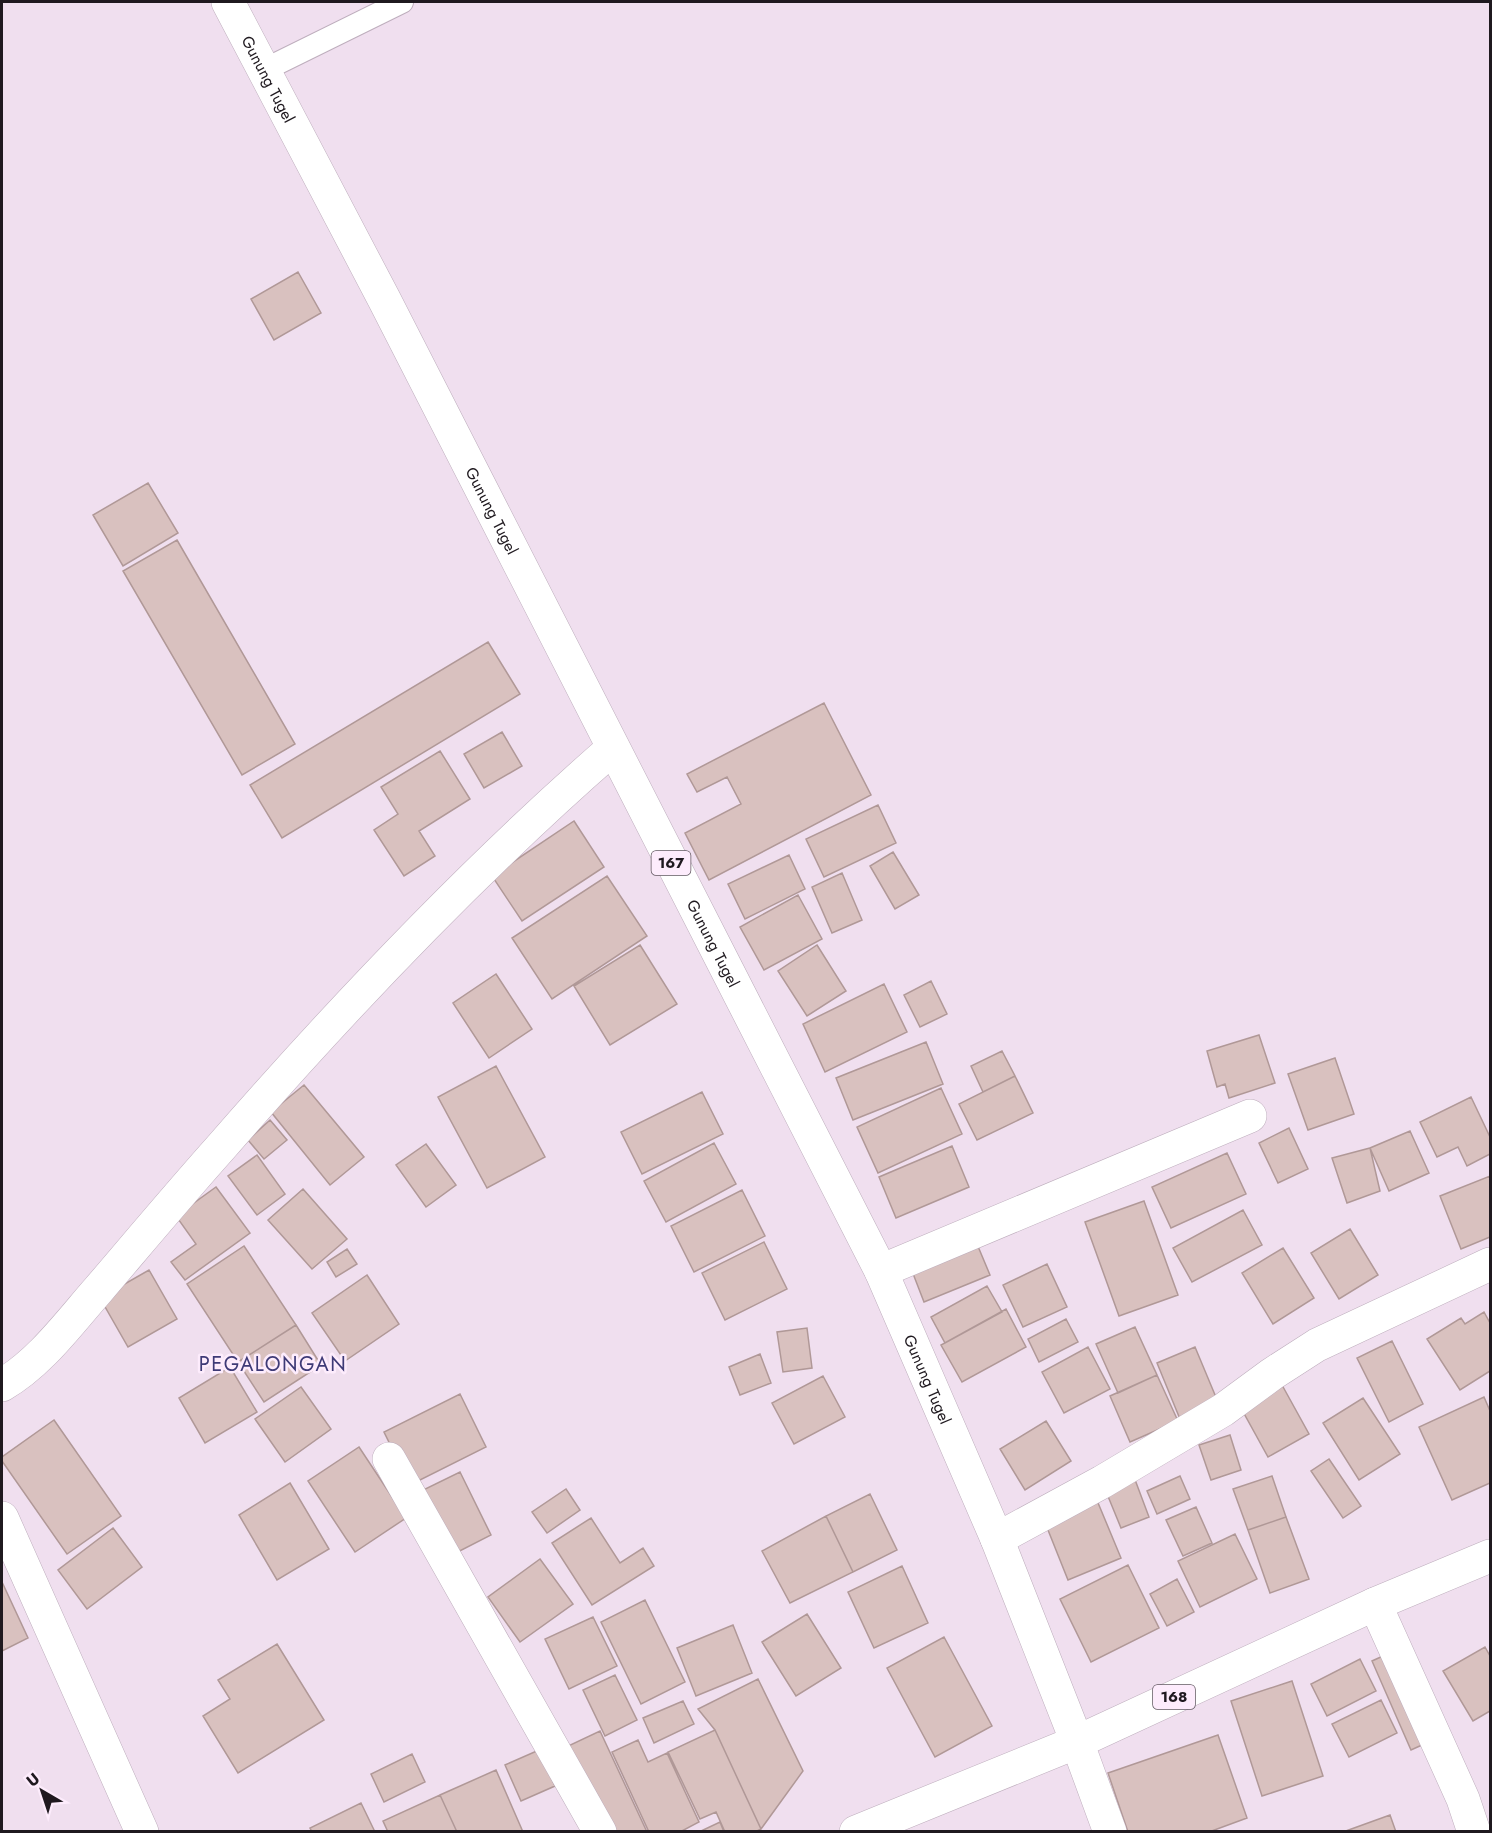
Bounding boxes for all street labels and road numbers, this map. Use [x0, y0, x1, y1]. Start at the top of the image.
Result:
street label: Gunung Tugel [236, 31, 301, 127]
street label: Gunung Tugel [460, 463, 524, 558]
road number: 167 [652, 851, 690, 875]
street label: Gunung Tugel [681, 895, 745, 991]
street label: Gunung Tugel [898, 1331, 957, 1428]
road number: 168 [1153, 1685, 1195, 1709]

